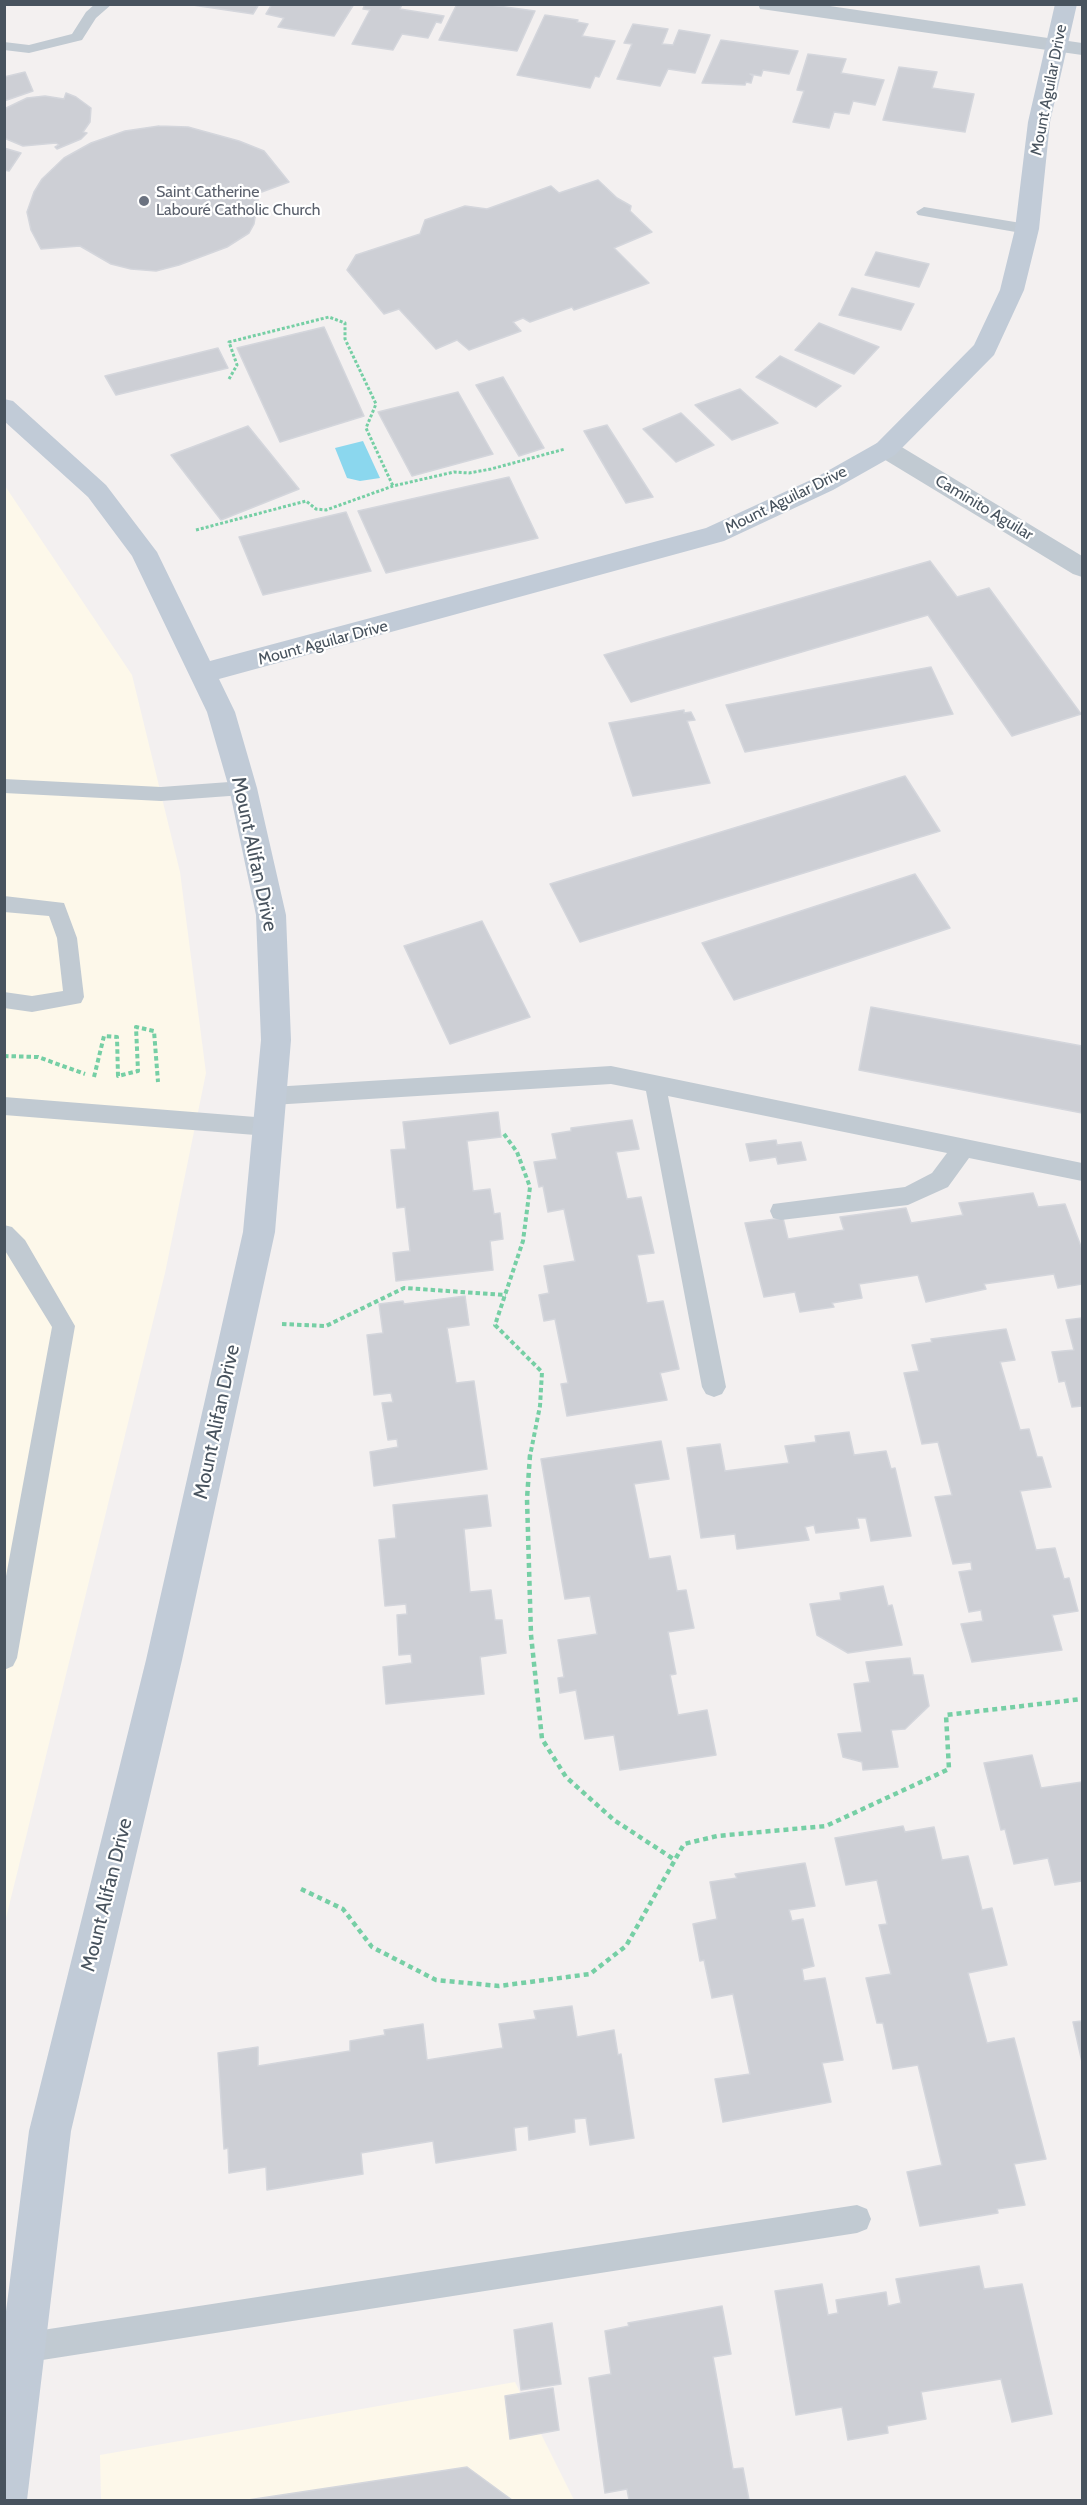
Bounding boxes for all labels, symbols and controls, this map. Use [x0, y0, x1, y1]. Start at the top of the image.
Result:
street label: Mount Aguilar Drive [1027, 23, 1071, 157]
place label: Saint Catherine Labouré Catholic Church [156, 182, 320, 220]
marker: Saint Catherine Labouré Catholic Church [137, 194, 151, 208]
street label: Mount Aguilar Drive [722, 462, 850, 538]
street label: Caminito Aguilar [931, 471, 1037, 545]
street label: Mount Aguilar Drive [256, 616, 390, 670]
street label: Mount Alifan Drive [226, 774, 282, 934]
street label: Mount Alifan Drive [189, 1342, 245, 1502]
street label: Mount Alifan Drive [76, 1816, 138, 1974]

